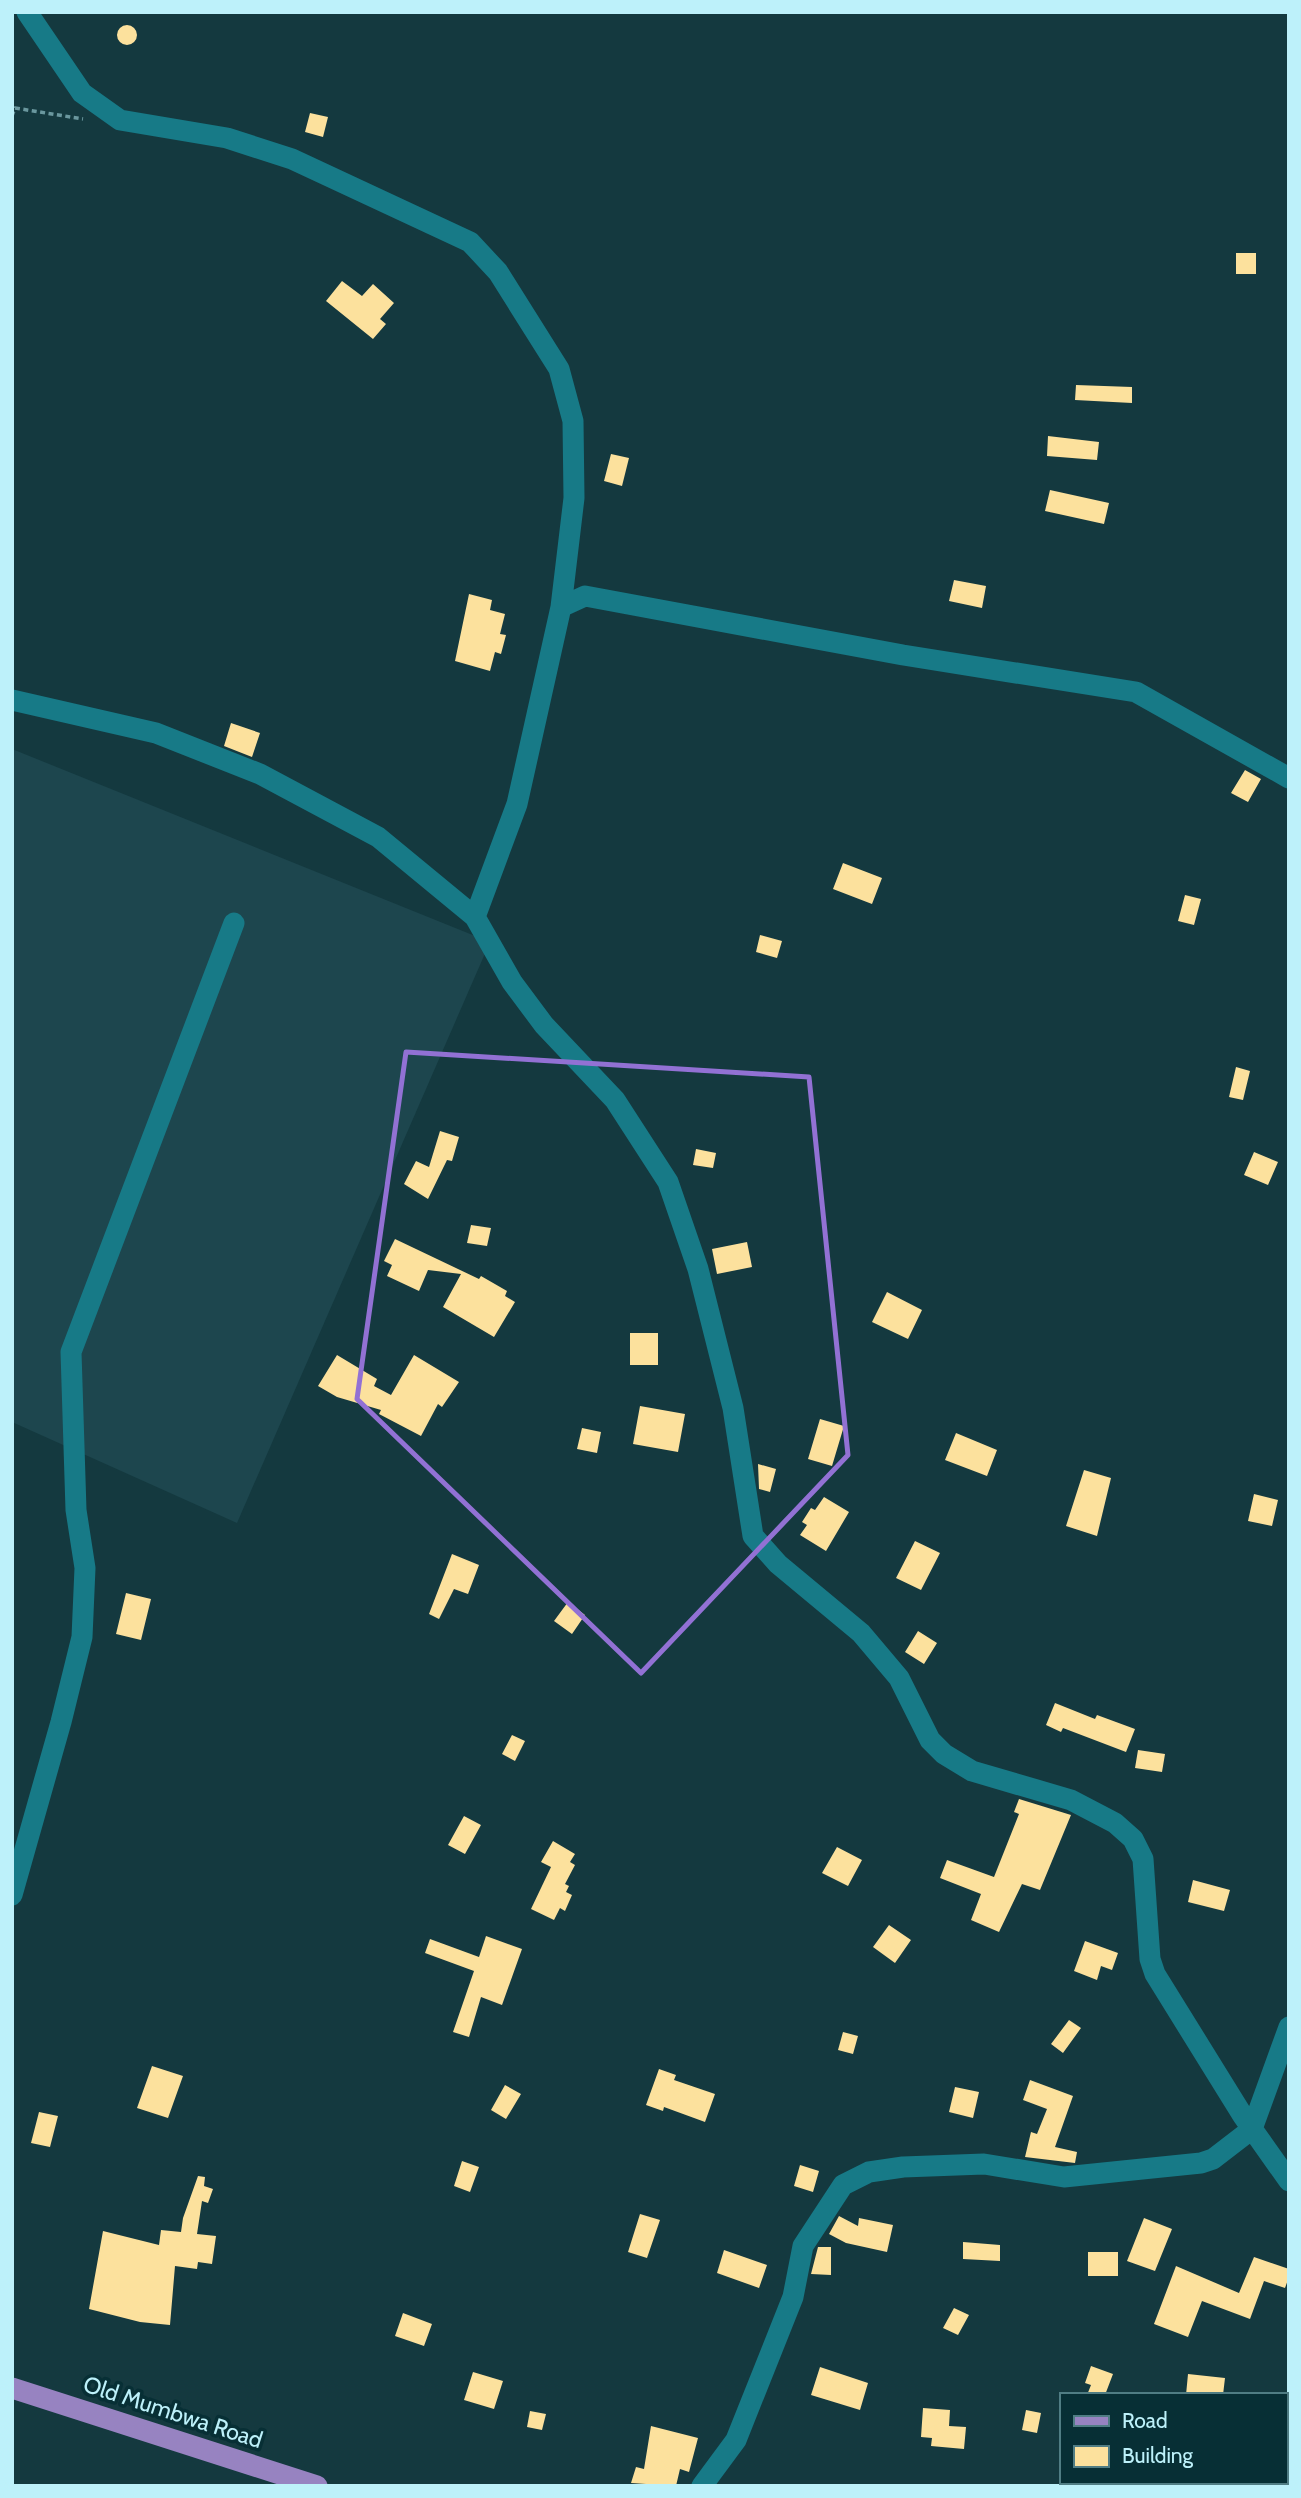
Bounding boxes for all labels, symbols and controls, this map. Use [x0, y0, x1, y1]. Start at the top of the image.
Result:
street label: Old Mumbwa Road [80, 2370, 266, 2454]
legend [1060, 2393, 1287, 2484]
text: Road [1122, 2408, 1168, 2433]
text: Building [1122, 2443, 1194, 2468]

